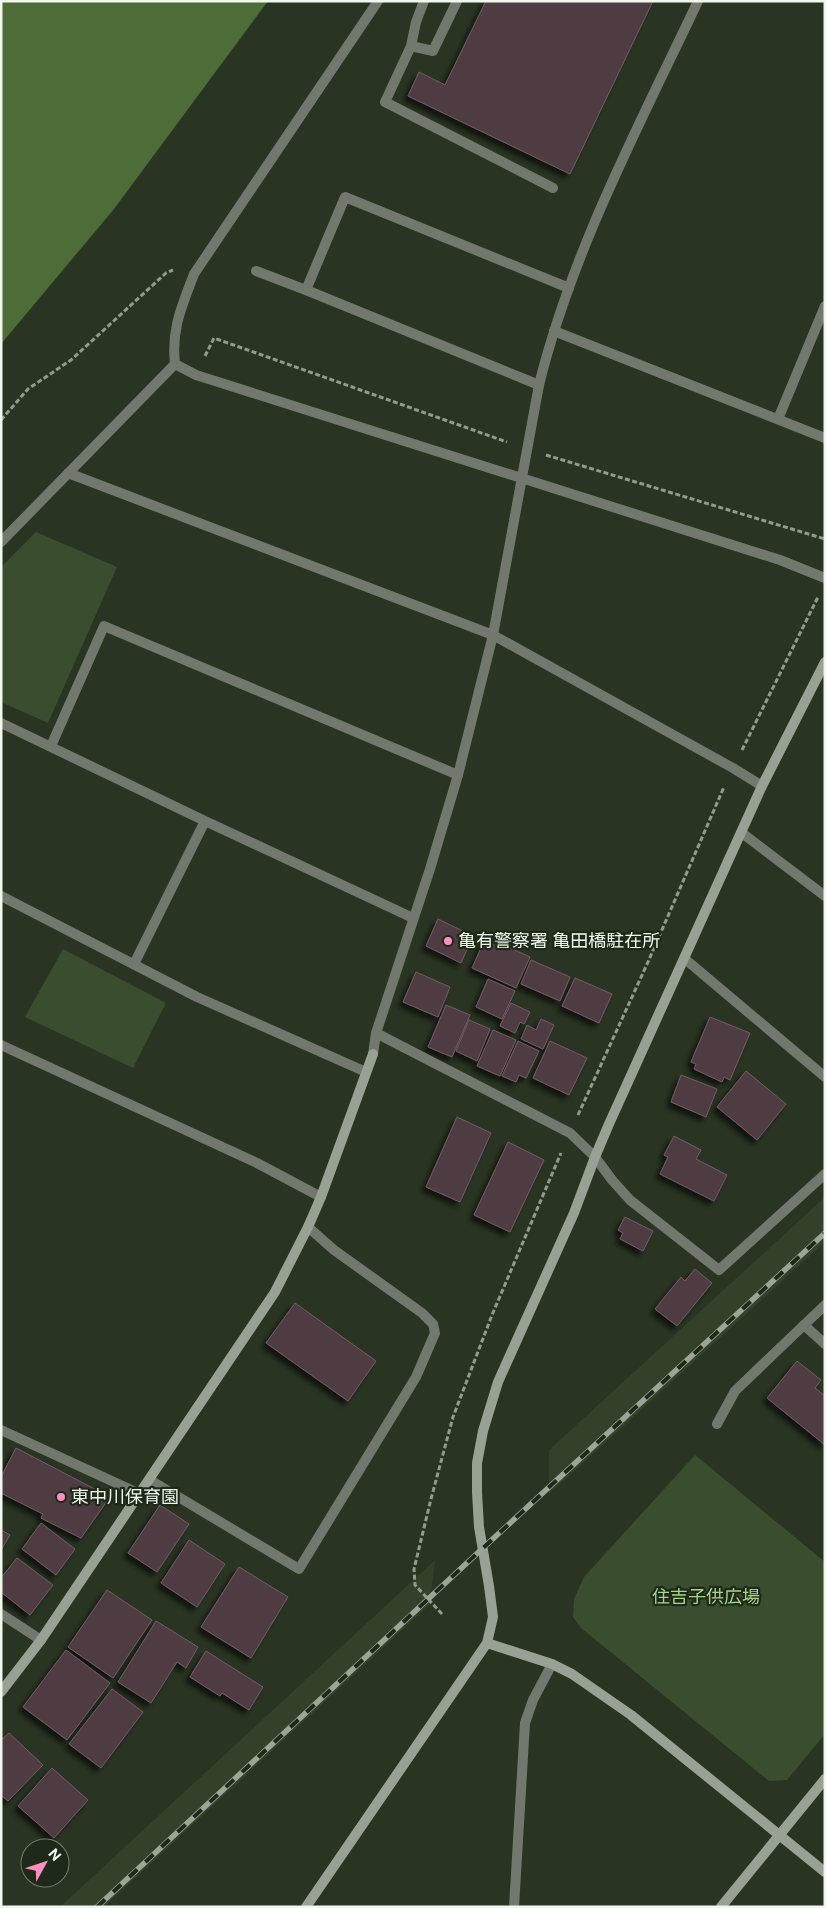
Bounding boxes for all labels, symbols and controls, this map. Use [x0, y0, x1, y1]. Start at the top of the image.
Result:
place label: 亀有警察署 亀田橋駐在所 [458, 930, 660, 951]
marker: 亀有警察署 亀田橋駐在所 [442, 935, 454, 947]
place label: 東中川保育園 [71, 1486, 179, 1507]
marker: 東中川保育園 [55, 1491, 67, 1503]
park label: 住吉子供広場 [652, 1586, 760, 1607]
north arrow [20, 1838, 70, 1888]
text: N [45, 1845, 65, 1864]

